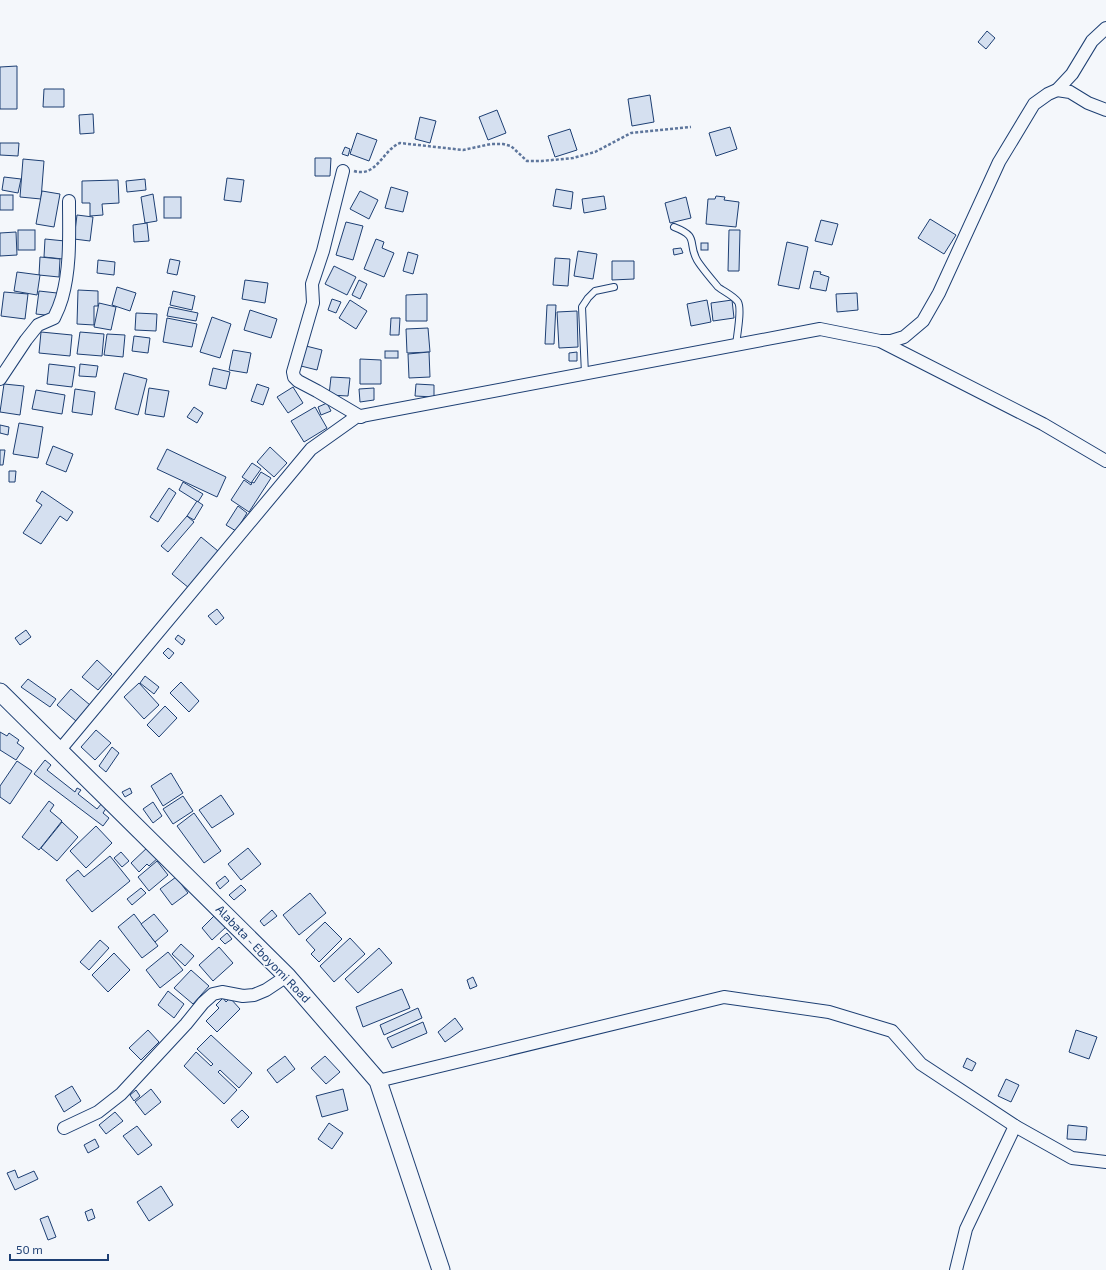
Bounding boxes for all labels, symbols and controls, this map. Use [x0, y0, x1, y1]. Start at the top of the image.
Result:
street label: Alabata - Eboyomi Road [213, 902, 314, 1005]
scale bar [10, 1236, 108, 1262]
text: 50 m [16, 1242, 43, 1256]

